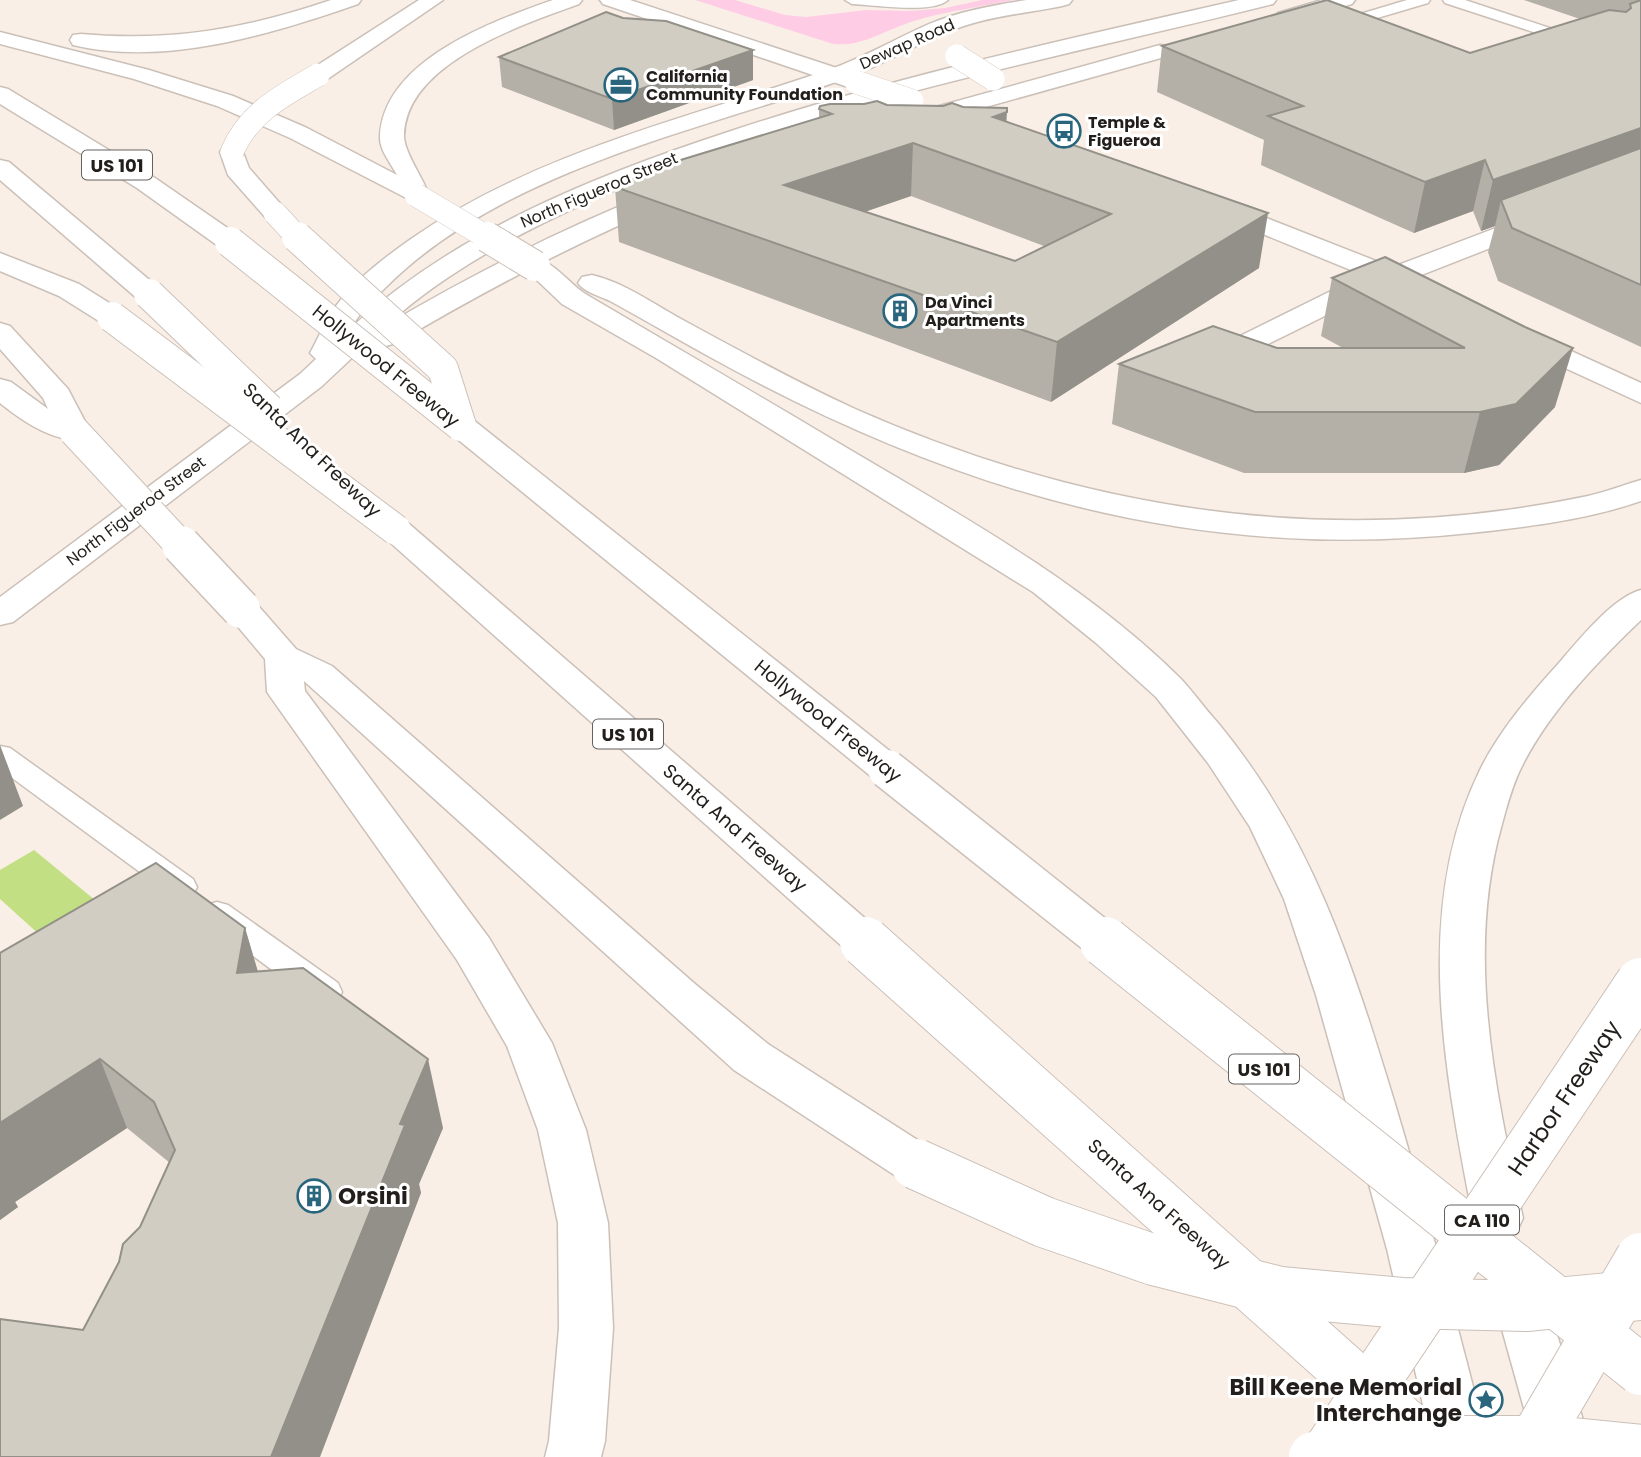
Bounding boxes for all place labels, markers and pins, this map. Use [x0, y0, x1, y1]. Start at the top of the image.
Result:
place label: California Community Foundation [646, 65, 843, 106]
office icon: California Community Foundation [602, 66, 640, 104]
place label: Temple & Figueroa [1088, 111, 1166, 152]
bus stop icon: Temple & Figueroa [1045, 112, 1083, 150]
place label: Da Vinci Apartments [925, 291, 1025, 332]
building icon: Da Vinci Apartments [881, 292, 919, 330]
building icon: Orsini [295, 1177, 333, 1215]
place label: Orsini [338, 1180, 408, 1212]
place label: Bill Keene Memorial Interchange [1229, 1371, 1462, 1429]
place icon: Bill Keene Memorial Interchange [1467, 1381, 1505, 1419]

